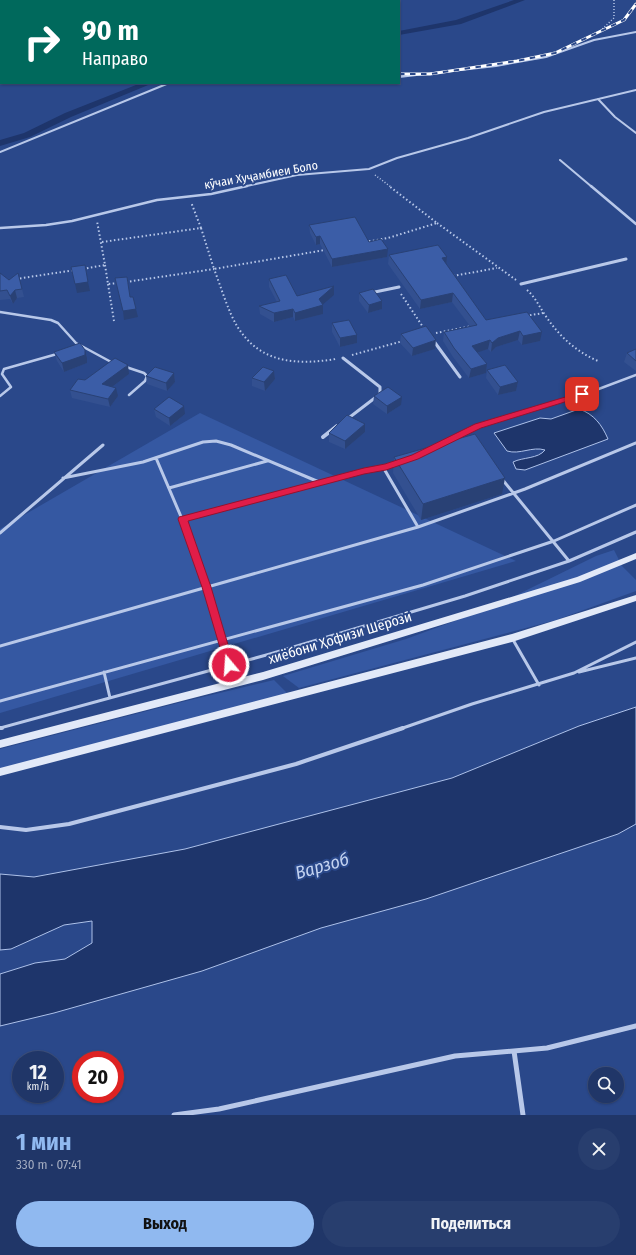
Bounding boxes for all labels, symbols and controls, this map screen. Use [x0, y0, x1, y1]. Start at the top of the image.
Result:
text: 90 m [82, 14, 139, 47]
icon: right [16, 16, 68, 68]
text: Направо [82, 48, 148, 70]
street label: кӯчаи Хуҷамбиеи Боло [203, 158, 319, 192]
pin [565, 377, 599, 411]
icon: arrive [571, 383, 593, 405]
street label: хиёбони Ҳофизи Шерозӣ [266, 608, 414, 668]
position arrow [208, 644, 250, 686]
water label: Варзоб [292, 848, 352, 884]
speed limit sign: 20 [72, 1051, 124, 1103]
text: 12 [29, 1060, 47, 1084]
map controls [588, 1067, 624, 1103]
button: search [588, 1067, 624, 1103]
text: km/h [27, 1081, 49, 1093]
text: 1 мин [16, 1128, 71, 1156]
button: close [578, 1128, 620, 1170]
text: 330 m · 07:41 [16, 1157, 82, 1172]
button: Выход [16, 1201, 314, 1247]
button: Поделиться [322, 1201, 620, 1247]

